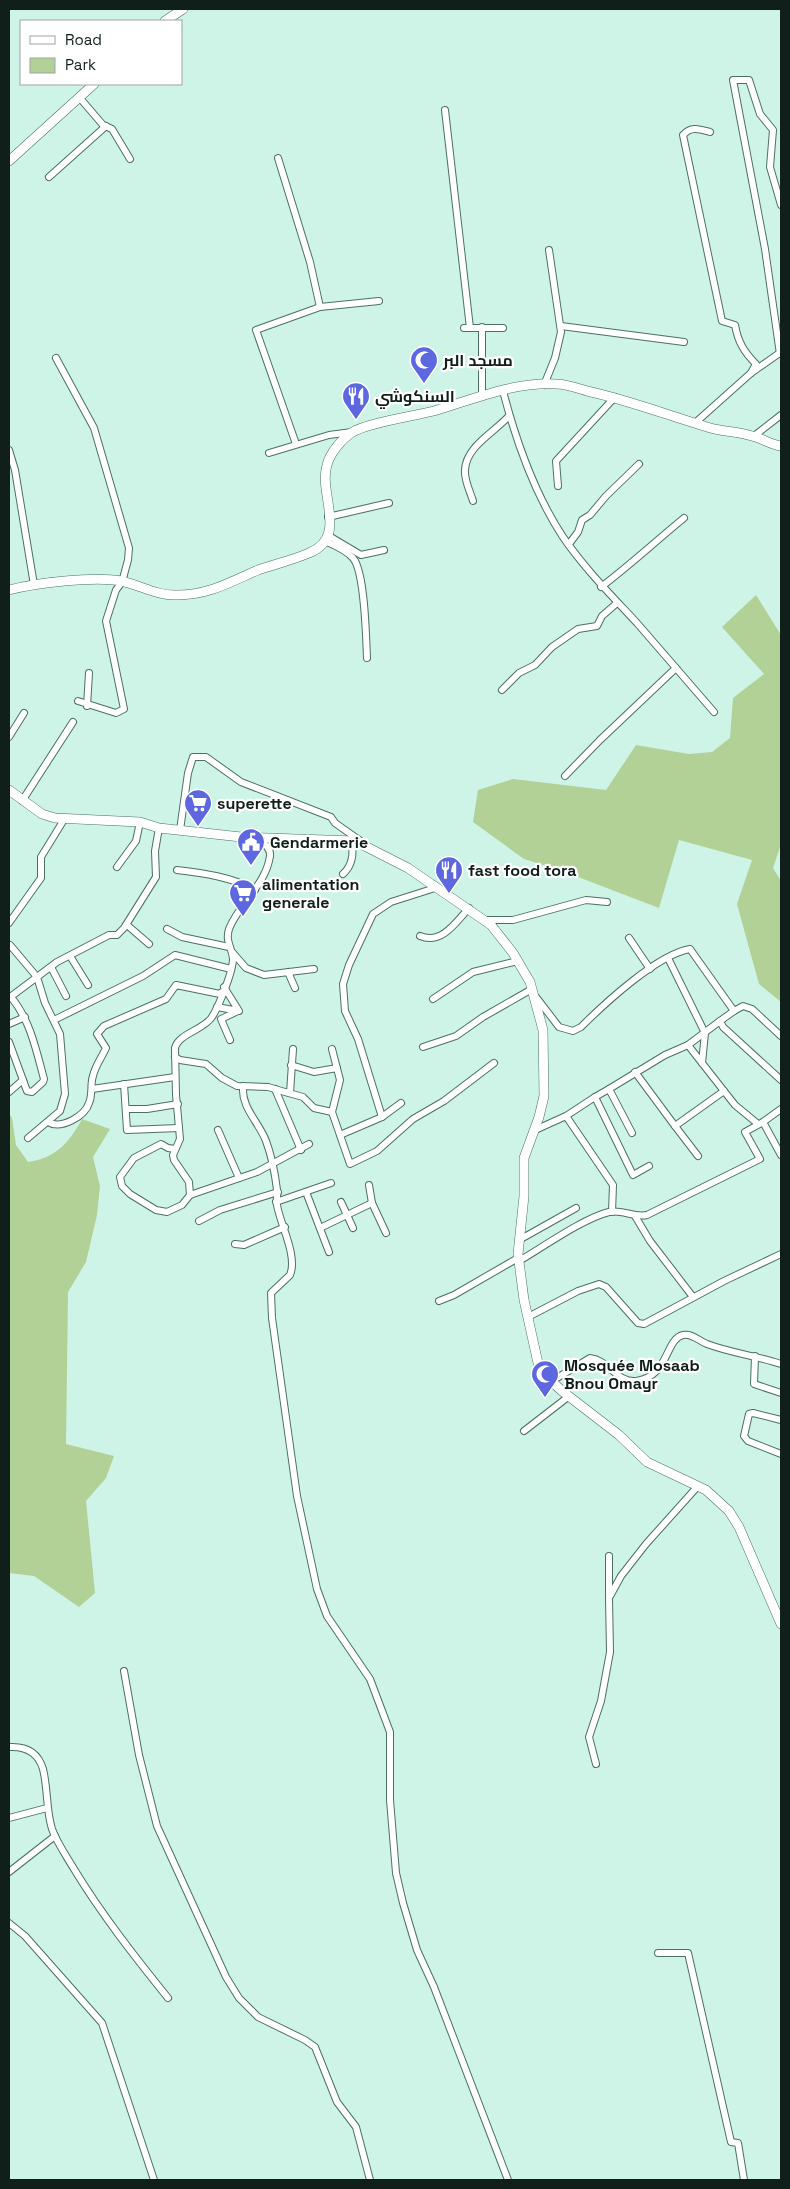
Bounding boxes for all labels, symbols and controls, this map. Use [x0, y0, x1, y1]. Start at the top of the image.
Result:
legend [20, 20, 182, 85]
text: Road [65, 30, 102, 49]
text: Park [65, 55, 96, 74]
mosque icon: مسجد البر [409, 345, 439, 384]
place label: مسجد البر [442, 350, 513, 371]
restaurant icon: السنكوشي [341, 381, 371, 420]
place label: السنكوشي [375, 386, 455, 409]
supermarket icon: superette [183, 788, 213, 827]
place label: superette [217, 793, 292, 814]
public building icon: Gendarmerie [236, 827, 266, 866]
place label: Gendarmerie [270, 832, 368, 853]
restaurant icon: fast food tora [434, 855, 464, 894]
place label: fast food tora [468, 860, 576, 881]
place label: alimentation generale [262, 874, 359, 913]
supermarket icon: alimentation generale [228, 878, 258, 917]
place label: Mosquée Mosaab Bnou Omayr [564, 1355, 700, 1394]
mosque icon: Mosquée Mosaab Bnou Omayr [530, 1359, 560, 1398]

